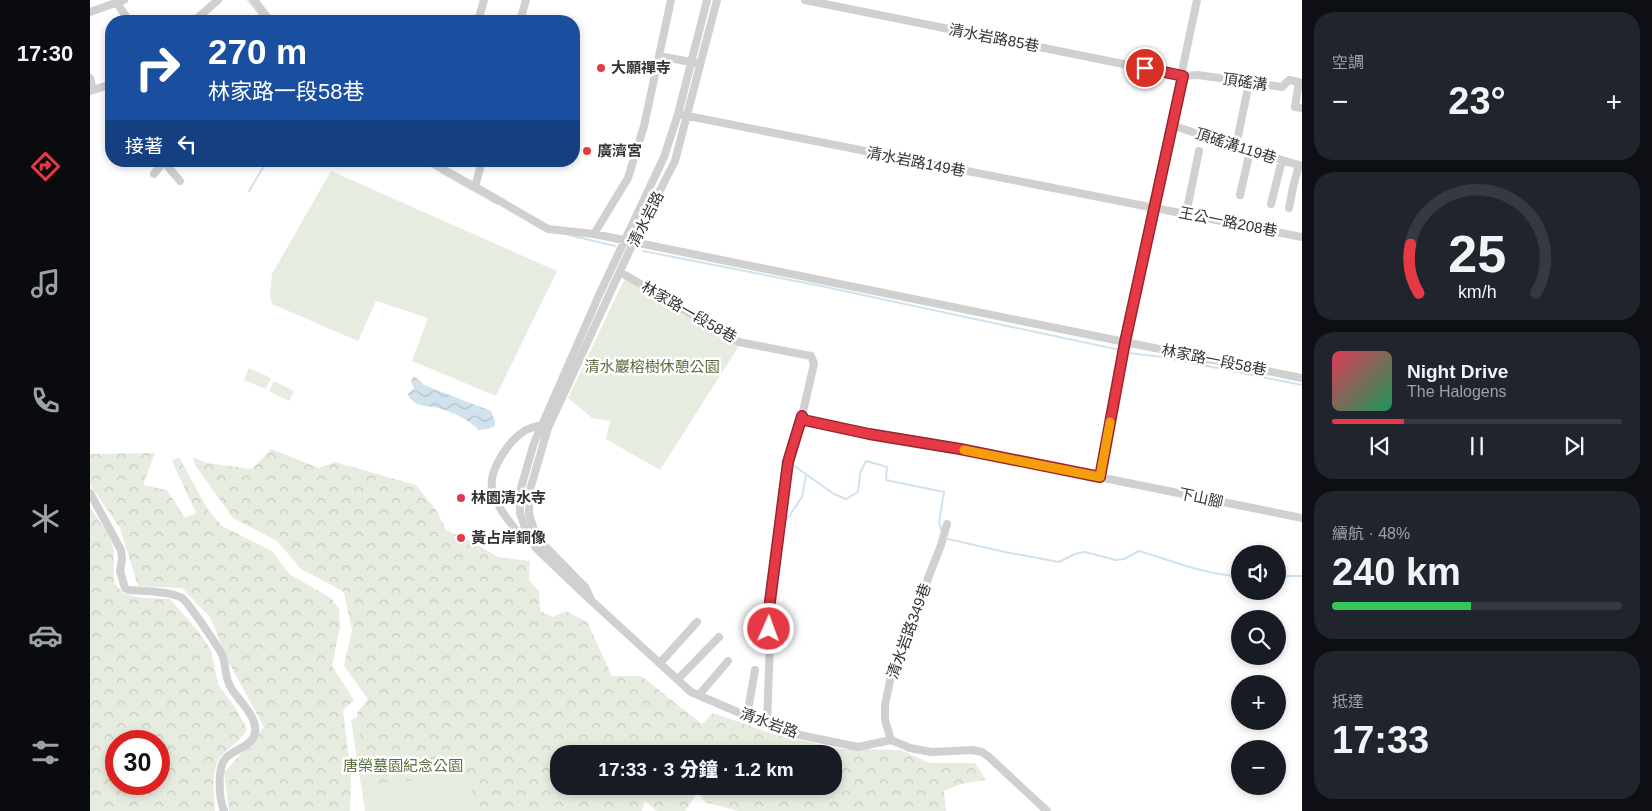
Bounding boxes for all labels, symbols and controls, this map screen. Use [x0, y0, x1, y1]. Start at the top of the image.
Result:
street label: 清水岩路85巷 [947, 20, 1041, 55]
text: 270 m [208, 32, 307, 71]
icon: right [125, 35, 190, 100]
text: 17:30 [17, 41, 73, 66]
pin [1124, 47, 1166, 89]
icon: arrive [1131, 54, 1159, 82]
text: 空調 [1332, 54, 1364, 71]
place label: 大願禪寺 [611, 59, 671, 76]
marker: 大願禪寺 [595, 62, 607, 74]
street label: 頂磘溝 [1222, 70, 1269, 93]
text: 林家路一段58巷 [208, 79, 364, 104]
text: 23° [1448, 80, 1506, 122]
text: − [1332, 86, 1348, 117]
text: + [1606, 86, 1622, 117]
street label: 頂磘溝119巷 [1194, 124, 1279, 167]
icon: left [173, 130, 201, 158]
text: 接著 [125, 136, 163, 157]
place label: 廣濟宮 [597, 142, 642, 159]
street label: 清水岩路149巷 [865, 144, 967, 179]
marker: 廣濟宮 [581, 145, 593, 157]
icon: directions [28, 149, 63, 184]
street label: 清水岩路 [624, 188, 667, 249]
street label: 王公一路208巷 [1177, 204, 1279, 239]
text: 25 [1448, 225, 1506, 283]
icon: music [28, 266, 63, 301]
street label: 林家路一段58巷 [639, 278, 740, 346]
text: km/h [1458, 282, 1496, 302]
street label: 林家路一段58巷 [1160, 341, 1268, 378]
park label: 清水巖榕樹休憩公園 [584, 358, 720, 375]
text: Night Drive [1407, 361, 1508, 382]
icon: phone [28, 383, 63, 418]
text: The Halogens [1407, 383, 1507, 400]
icon: previous [1366, 432, 1394, 460]
icon: pause [1463, 432, 1491, 460]
icon: next [1560, 432, 1588, 460]
street label: 下山腳 [1177, 485, 1225, 511]
place label: 林園清水寺 [471, 489, 546, 506]
marker: 林園清水寺 [455, 492, 467, 504]
icon: climate [28, 501, 63, 536]
text: 續航 · 48% [1332, 525, 1410, 542]
place label: 黃占岸銅像 [471, 529, 546, 546]
marker: 黃占岸銅像 [455, 532, 467, 544]
map controls [1231, 545, 1286, 795]
button: sound [1231, 545, 1286, 600]
text: 240 km [1332, 551, 1461, 593]
street label: 清水岩路349巷 [883, 581, 934, 681]
position arrow [742, 602, 794, 654]
button: search [1231, 610, 1286, 665]
icon: car [28, 618, 63, 653]
button: + [1231, 675, 1286, 730]
text: 抵達 [1332, 693, 1364, 710]
street label: 清水岩路 [738, 704, 800, 741]
text: 17:33 [1332, 719, 1429, 761]
speed limit sign: 30 [105, 730, 170, 795]
icon: filters [28, 735, 63, 770]
button: − [1231, 740, 1286, 795]
park label: 唐榮墓園紀念公園 [343, 757, 463, 774]
text: 17:33 · 3 分鐘 · 1.2 km [598, 759, 794, 780]

